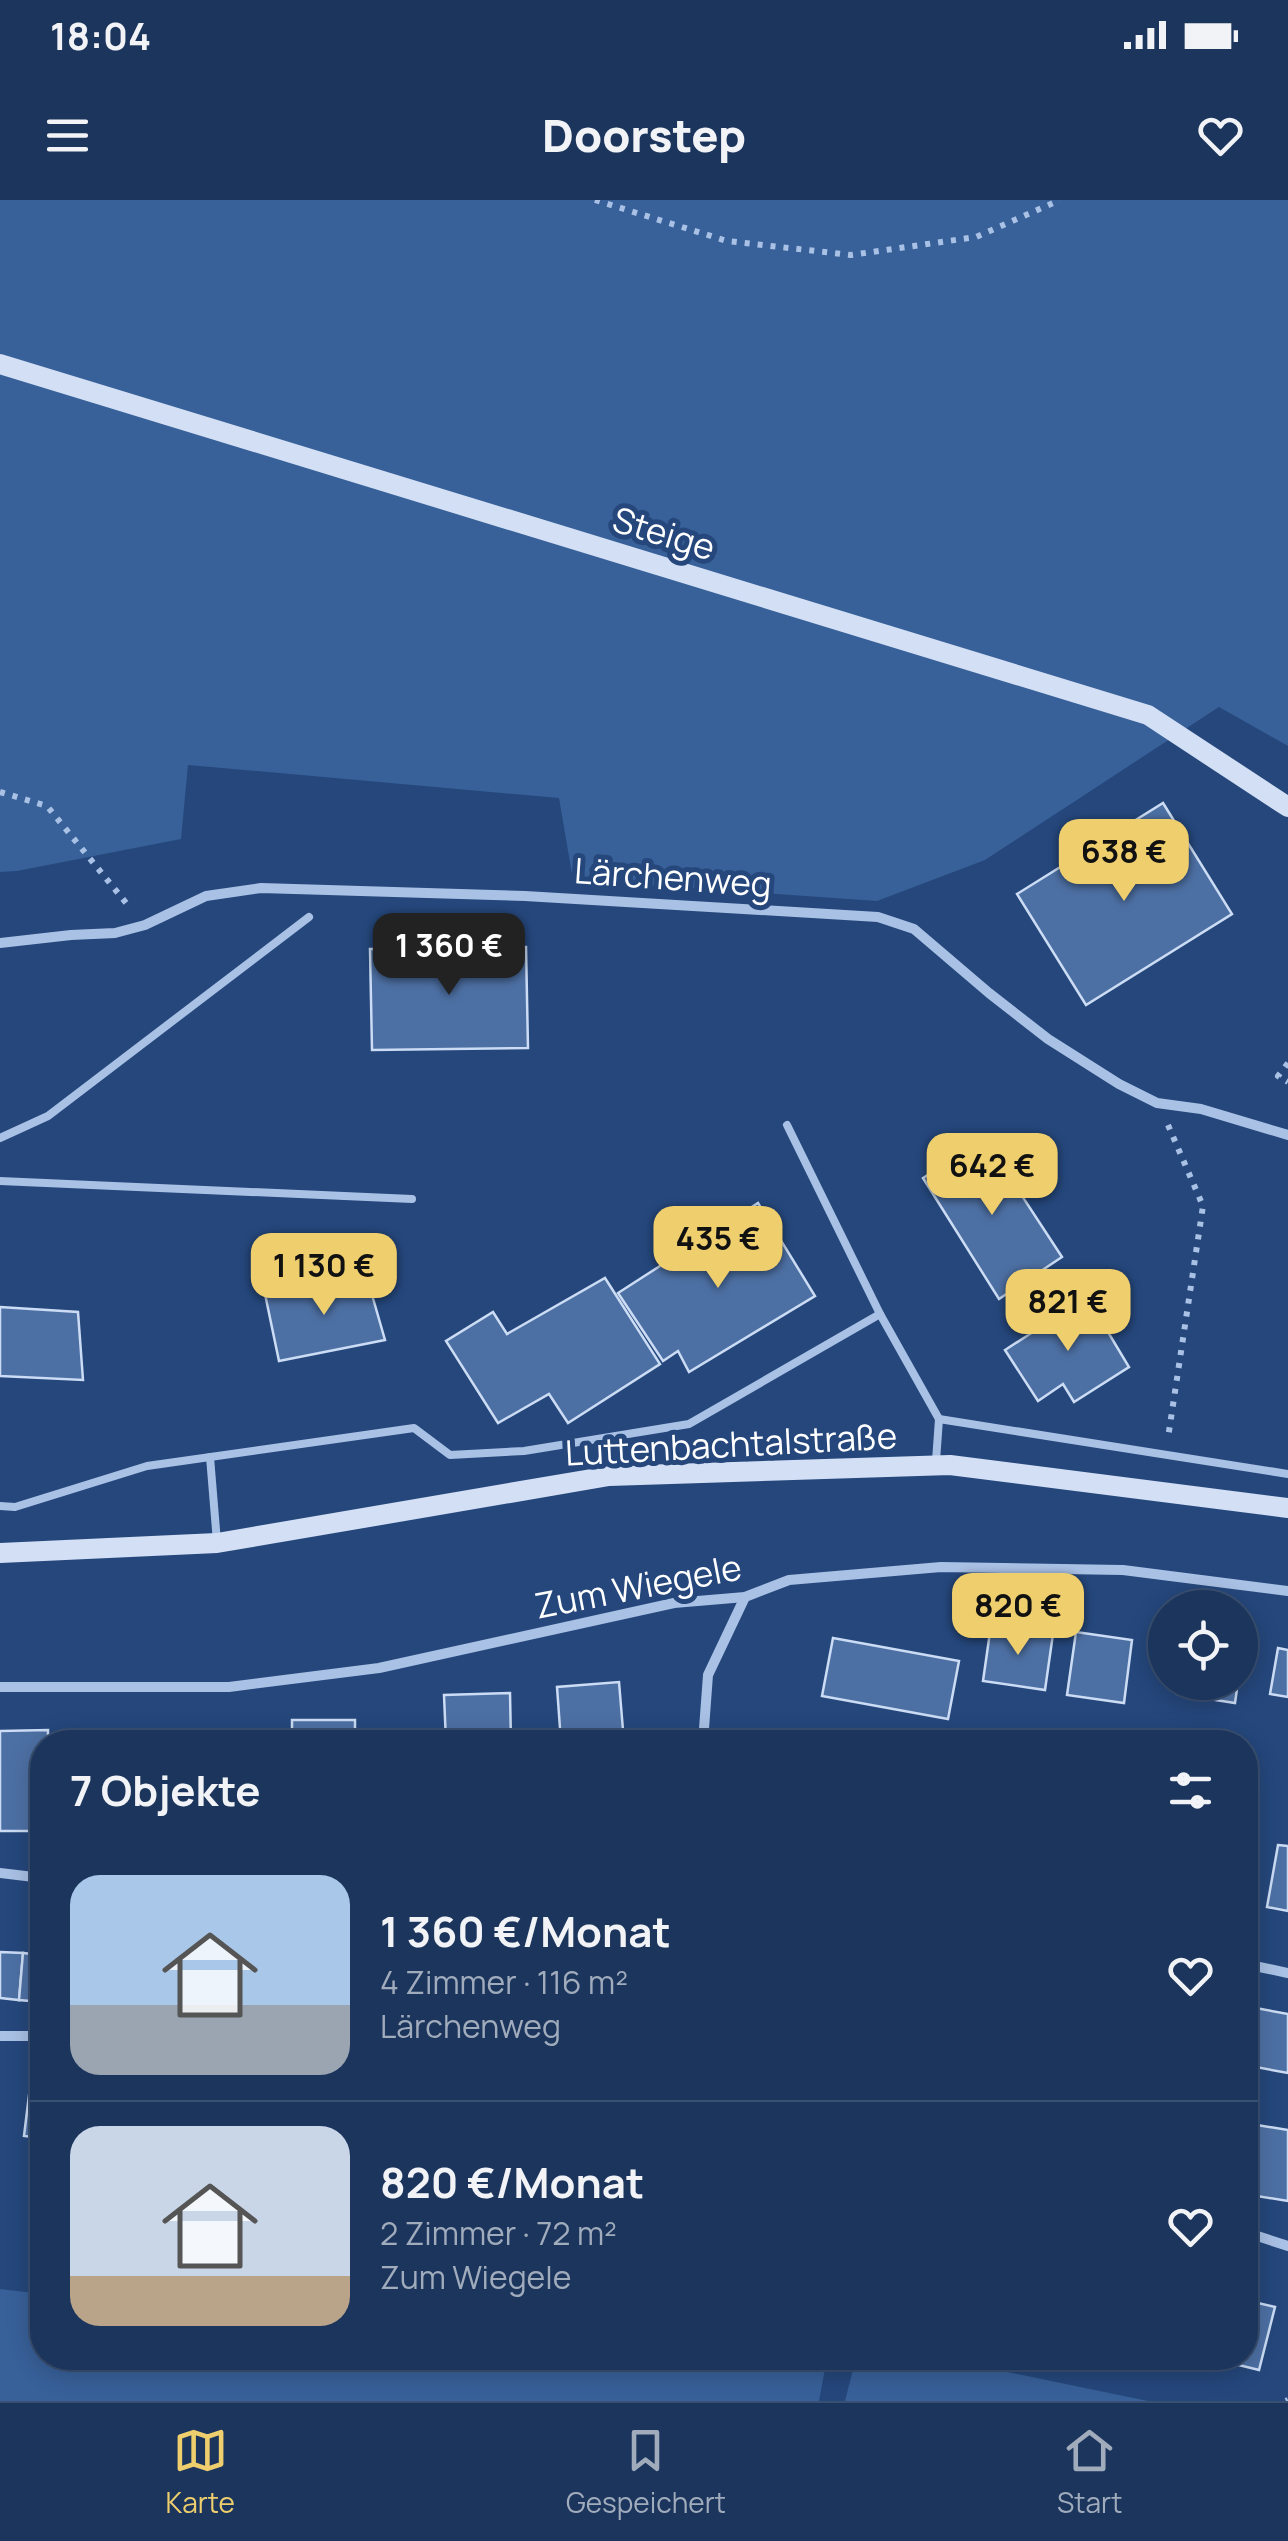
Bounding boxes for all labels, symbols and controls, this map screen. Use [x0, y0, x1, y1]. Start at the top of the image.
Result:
text: 18:04 [50, 9, 151, 61]
text: Doorstep [542, 104, 746, 166]
icon: menu [40, 108, 95, 163]
icon: heart [1193, 108, 1248, 163]
street label: Steige [607, 495, 721, 571]
pin: 638 € [1054, 819, 1194, 904]
text: 638 € [1081, 829, 1167, 873]
street label: Lärchenweg [573, 846, 773, 908]
pin: 1 360 € [357, 913, 541, 998]
text: 1 360 € [395, 923, 503, 967]
pin: 642 € [922, 1133, 1062, 1218]
text: 642 € [949, 1143, 1035, 1187]
pin: 435 € [648, 1206, 788, 1291]
text: 435 € [675, 1216, 761, 1260]
pin: 1 130 € [232, 1233, 416, 1318]
text: 1 130 € [273, 1243, 375, 1287]
pin: 821 € [998, 1269, 1138, 1354]
text: 821 € [1028, 1279, 1108, 1323]
street label: Luttenbachtalstraße [564, 1411, 898, 1477]
street label: Zum Wiegele [531, 1542, 745, 1630]
pin: 820 € [948, 1573, 1088, 1658]
text: 820 € [974, 1583, 1062, 1627]
map controls [1148, 1590, 1258, 1700]
button: locate [1148, 1590, 1258, 1700]
text: 7 Objekte [70, 1761, 260, 1819]
icon: filters [1163, 1763, 1218, 1818]
text: 1 360 €/Monat [380, 1902, 671, 1960]
icon: home [150, 1915, 270, 2035]
icon: heart [1163, 1948, 1218, 2003]
text: 4 Zimmer · 116 m² [380, 1960, 628, 2004]
text: Lärchenweg [380, 2004, 561, 2048]
text: 820 €/Monat [380, 2153, 644, 2211]
icon: home [150, 2166, 270, 2286]
icon: heart [1163, 2199, 1218, 2254]
text: 2 Zimmer · 72 m² [380, 2211, 617, 2255]
text: Zum Wiegele [380, 2255, 572, 2299]
tab: Karte [166, 2423, 235, 2521]
tab: Gespeichert [566, 2423, 726, 2521]
tab: Start [1057, 2423, 1122, 2521]

